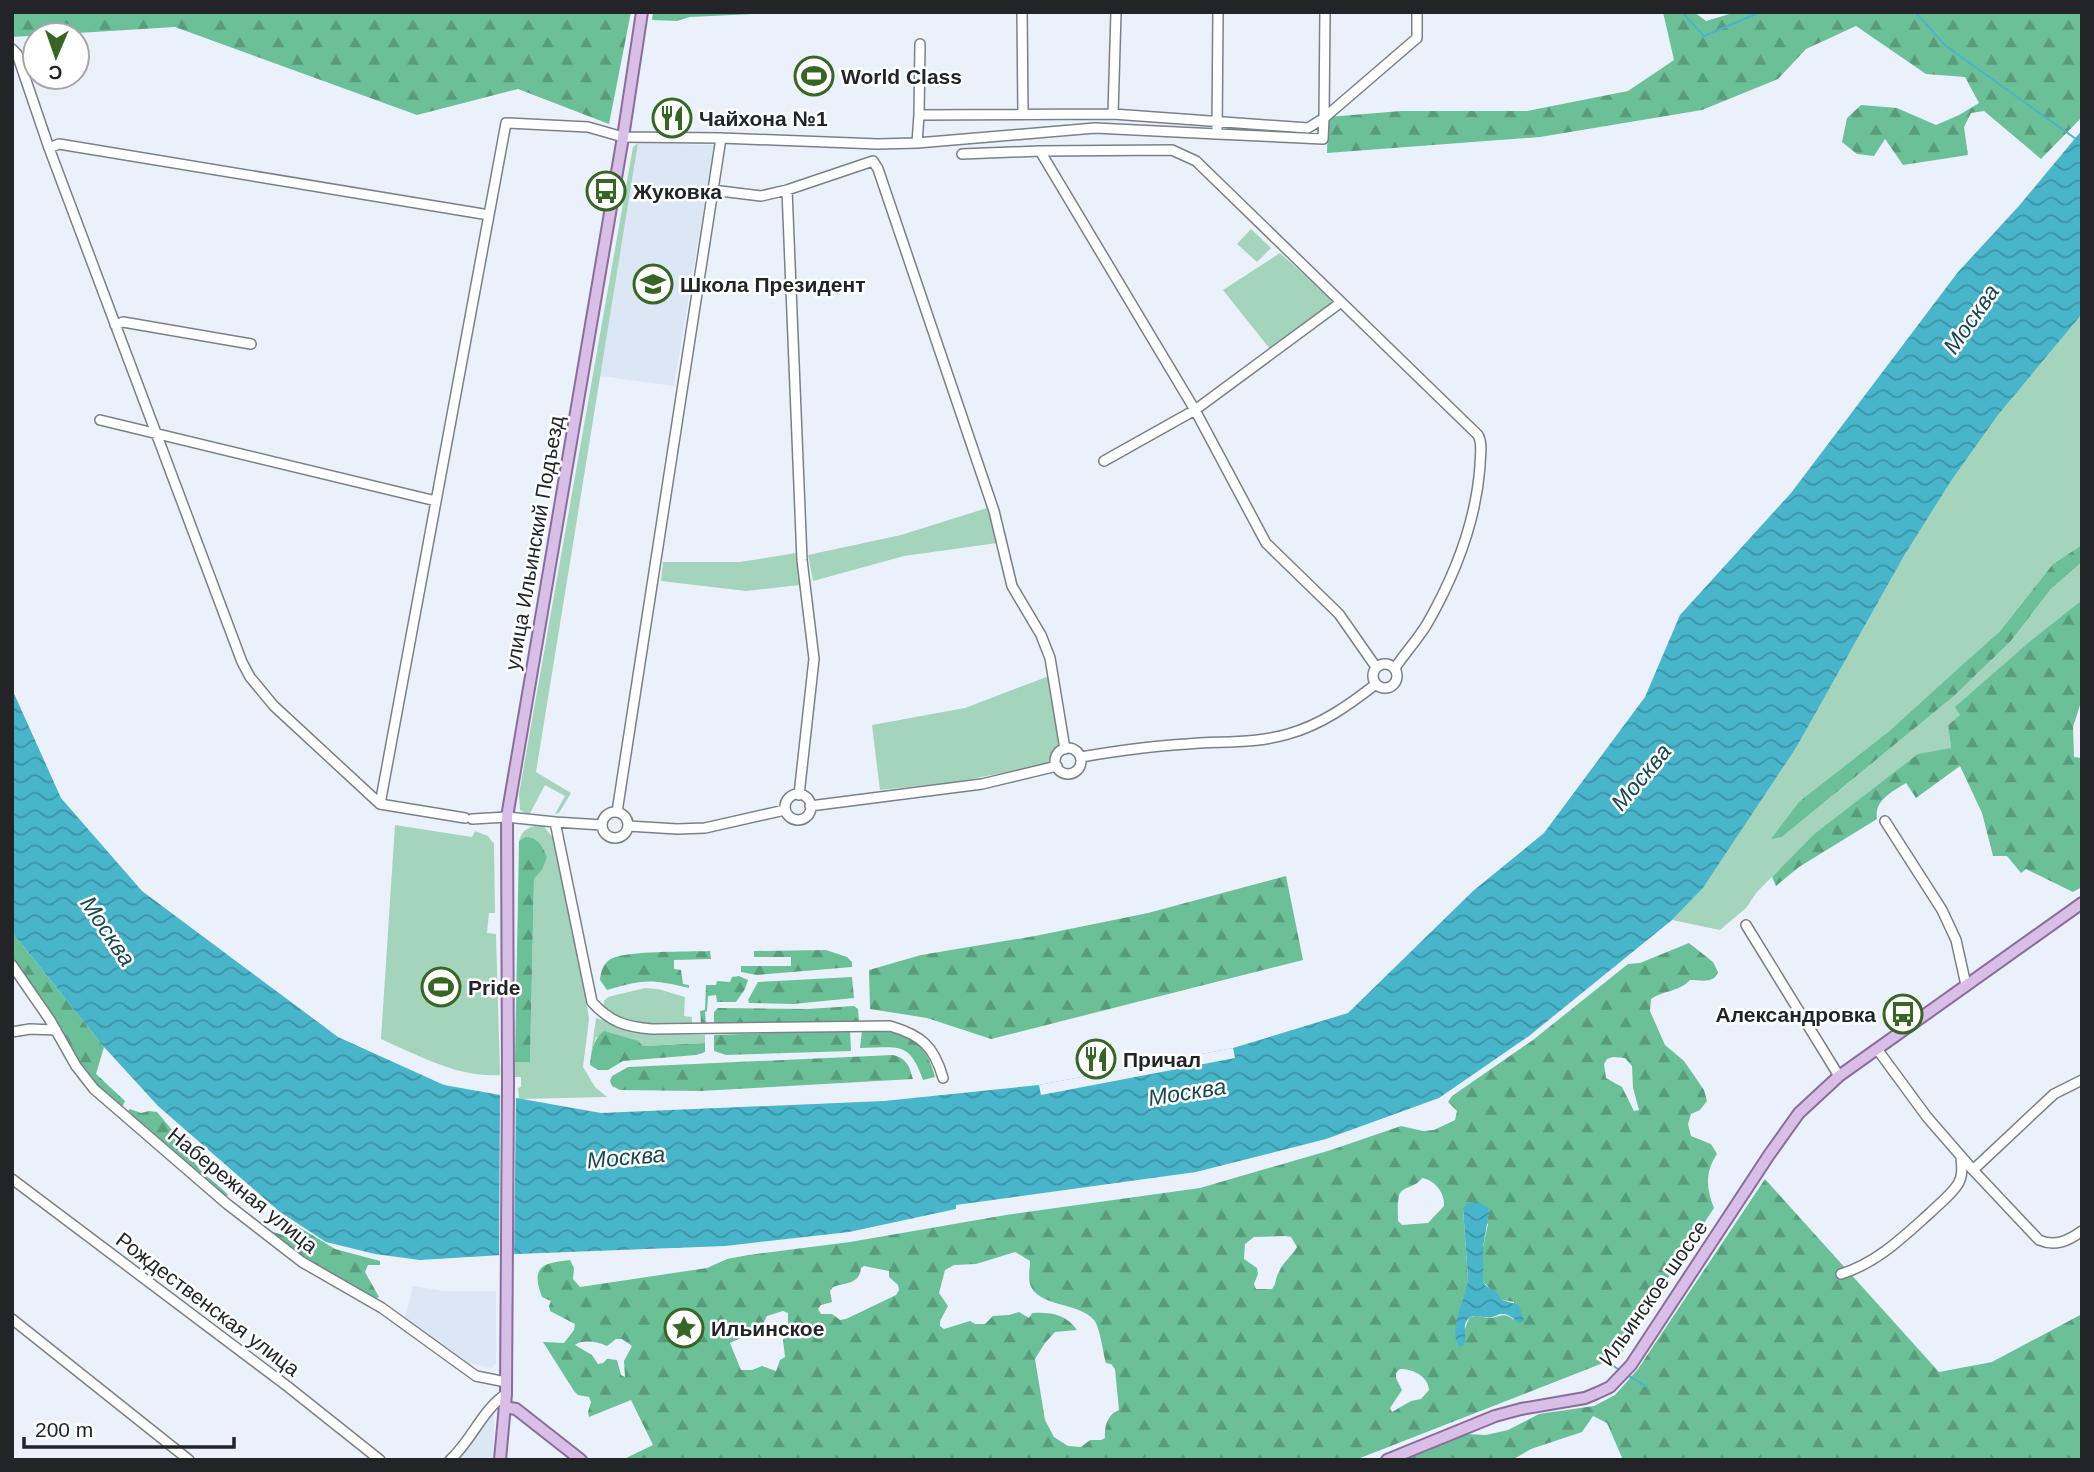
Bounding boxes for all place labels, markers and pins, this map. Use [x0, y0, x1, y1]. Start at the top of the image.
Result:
sports icon: World Class [793, 55, 835, 97]
place label: World Class [841, 65, 962, 88]
restaurant icon: Чайхона №1 [651, 97, 693, 139]
place label: Чайхона №1 [699, 107, 828, 130]
bus stop icon: Жуковка [585, 170, 627, 212]
place label: Жуковка [632, 180, 722, 203]
school or university icon: Школа Президент [632, 263, 674, 305]
place label: Школа Президент [680, 273, 865, 296]
sports icon: Pride [420, 966, 462, 1008]
place label: Pride [468, 976, 521, 999]
bus stop icon: Александровка [1882, 993, 1924, 1035]
place label: Александровка [1715, 1003, 1876, 1026]
restaurant icon: Причал [1075, 1038, 1117, 1080]
place label: Причал [1123, 1048, 1201, 1071]
place icon: Ильинское [663, 1307, 705, 1349]
place label: Ильинское [711, 1317, 824, 1340]

